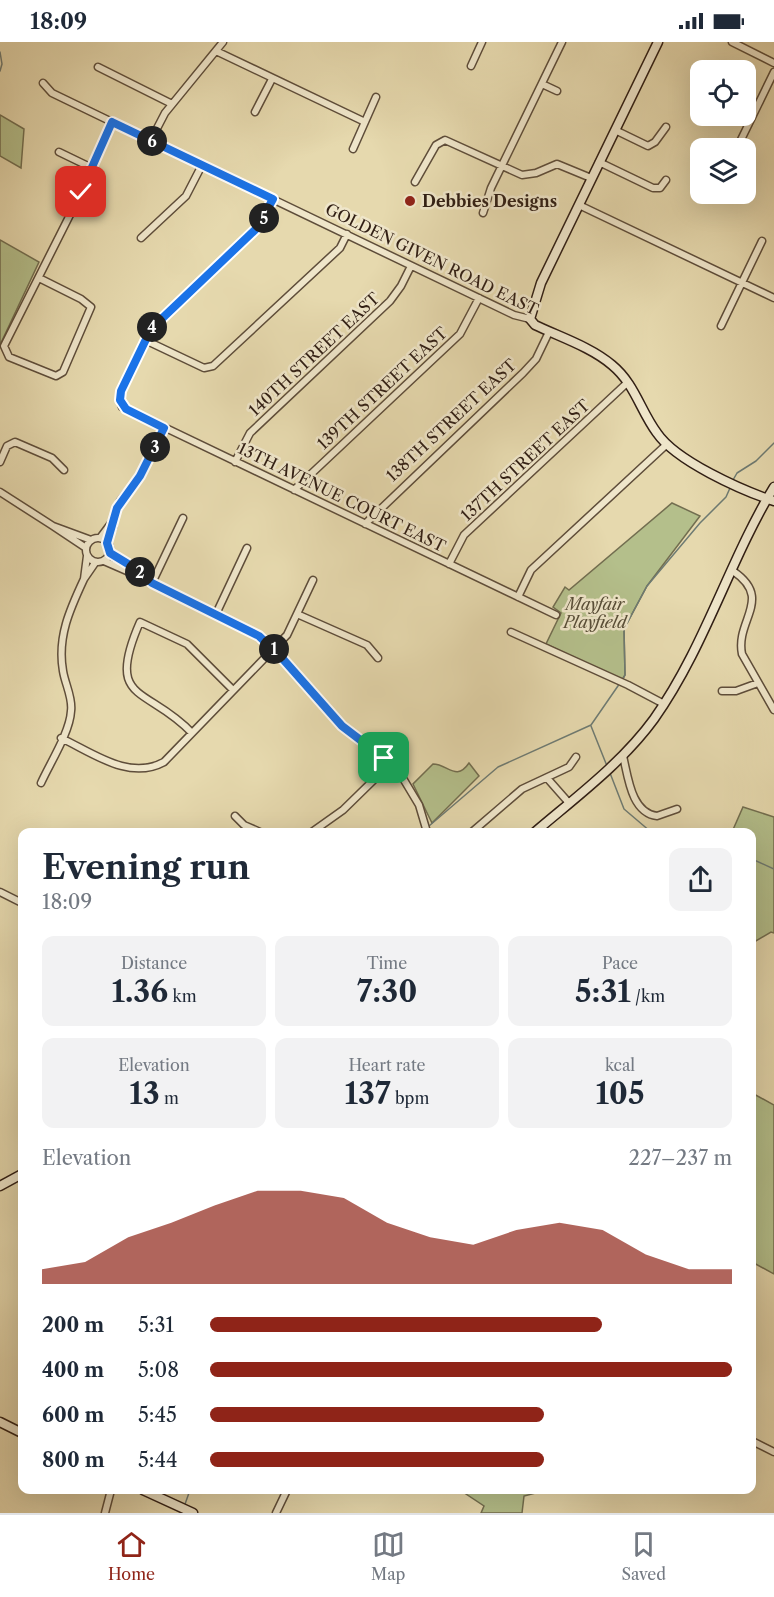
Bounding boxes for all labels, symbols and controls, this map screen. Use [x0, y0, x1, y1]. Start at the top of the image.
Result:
text: 18:09 [30, 8, 87, 35]
map controls [690, 60, 756, 204]
button: locate [690, 60, 756, 126]
pin: 6 [137, 126, 167, 156]
text: 6 [147, 131, 157, 151]
button: layers [690, 138, 756, 204]
pin [55, 166, 106, 217]
icon: check [64, 175, 97, 208]
place label: Debbies Designs [422, 191, 557, 211]
marker: Debbies Designs [403, 194, 417, 208]
street label: GOLDEN GIVEN ROAD EAST [322, 199, 542, 319]
pin: 5 [249, 203, 279, 233]
text: 5 [260, 208, 268, 228]
street label: 140TH STREET EAST [244, 288, 384, 420]
pin: 4 [137, 312, 167, 342]
text: 4 [147, 317, 157, 337]
street label: 139TH STREET EAST [313, 323, 451, 453]
street label: 138TH STREET EAST [382, 355, 520, 485]
street label: 137TH STREET EAST [456, 395, 594, 525]
pin: 3 [140, 432, 170, 462]
text: 3 [150, 437, 160, 457]
street label: 13TH AVENUE COURT EAST [235, 438, 449, 556]
pin: 2 [125, 557, 155, 587]
text: 2 [135, 562, 145, 582]
park label: Mayfair Playfield [561, 594, 628, 632]
pin: 1 [259, 634, 289, 664]
text: 1 [270, 639, 278, 659]
pin [358, 732, 409, 783]
icon: arrive [367, 741, 400, 774]
text: Evening run [42, 847, 250, 888]
button: share [669, 848, 732, 911]
text: 18:09 [42, 890, 92, 914]
text: Distance [121, 953, 187, 973]
text: Time [367, 953, 407, 973]
text: Pace [602, 953, 638, 973]
text: 1.36 [111, 973, 168, 1010]
text: 7:30 [357, 973, 417, 1010]
text: 5:31 [575, 973, 631, 1010]
text: km [168, 986, 197, 1006]
text: /km [631, 986, 665, 1006]
text: Elevation [118, 1055, 190, 1075]
text: Heart rate [348, 1055, 426, 1075]
text: kcal [605, 1055, 635, 1075]
text: 13 [129, 1075, 160, 1112]
text: 137 [345, 1075, 391, 1112]
text: 105 [596, 1075, 644, 1112]
text: m [160, 1088, 179, 1108]
text: bpm [391, 1088, 429, 1108]
text: Elevation [42, 1146, 131, 1170]
text: 227–237 m [628, 1146, 732, 1170]
text: 200 m [42, 1313, 104, 1337]
text: 5:31 [138, 1313, 174, 1337]
text: 400 m [42, 1358, 104, 1382]
text: 5:08 [138, 1358, 179, 1382]
text: 600 m [42, 1403, 104, 1427]
text: 5:45 [138, 1403, 177, 1427]
text: 800 m [42, 1448, 105, 1472]
text: 5:44 [138, 1448, 178, 1472]
tab: Home [108, 1528, 155, 1584]
tab: Map [371, 1528, 405, 1584]
tab: Saved [622, 1528, 666, 1584]

